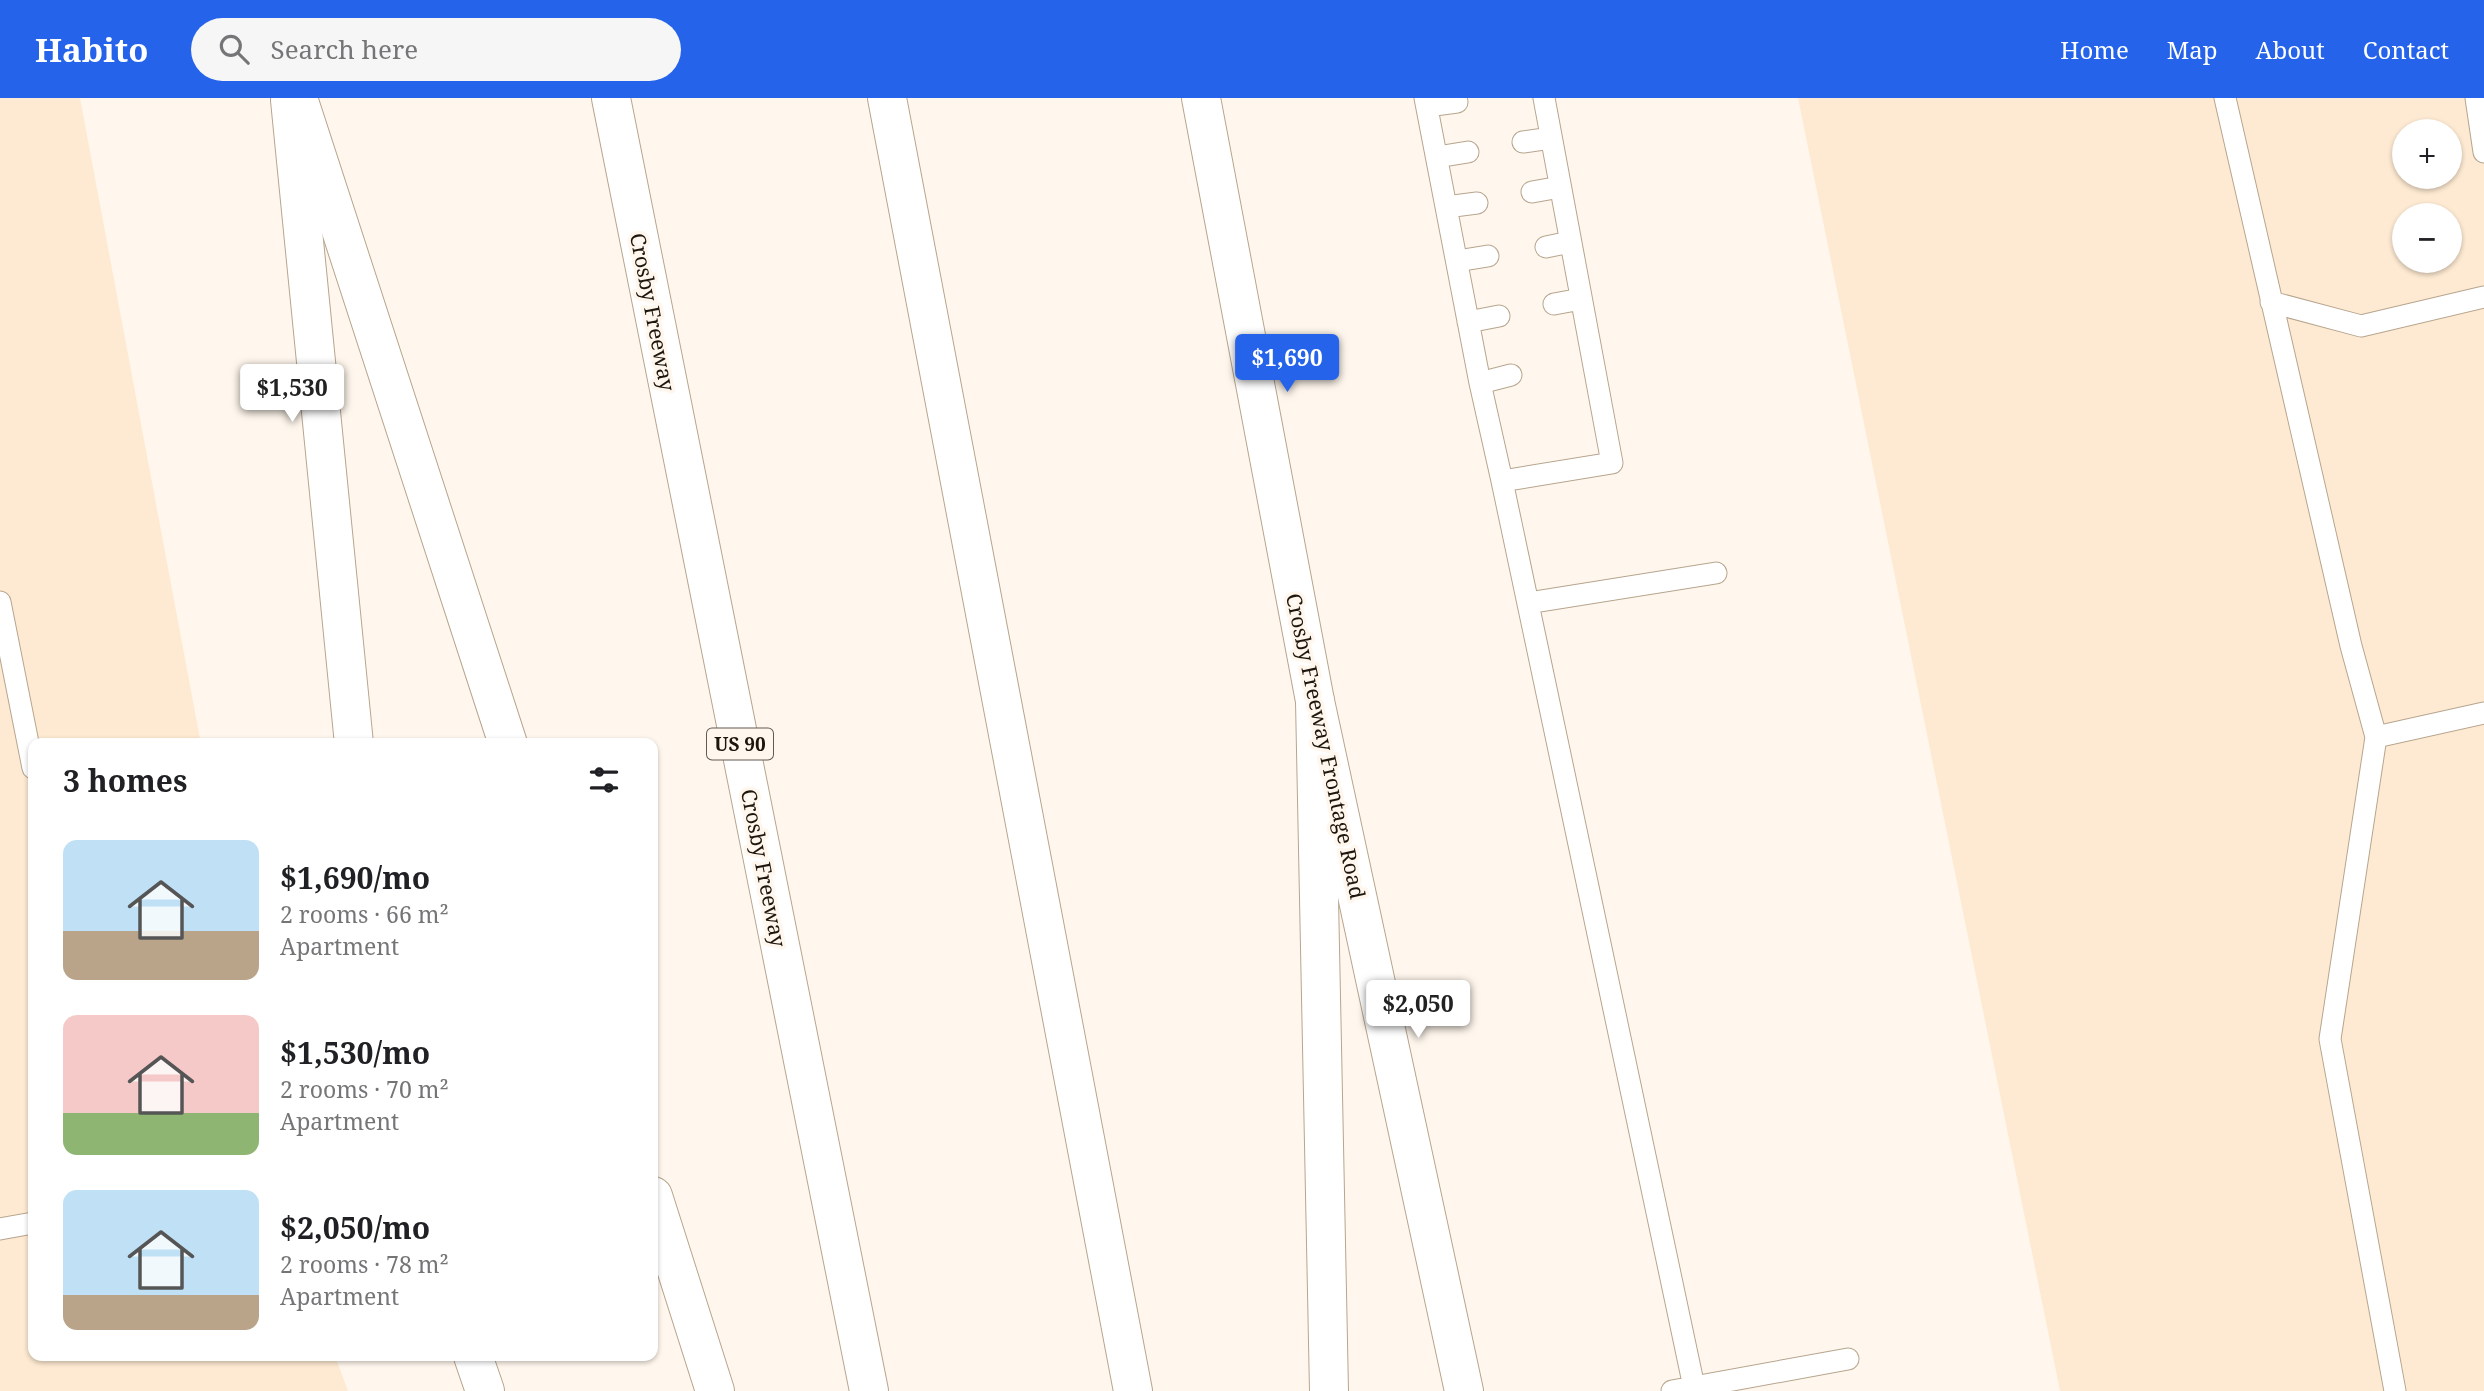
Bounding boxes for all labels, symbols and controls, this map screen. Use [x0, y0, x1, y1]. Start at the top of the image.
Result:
search box [191, 18, 681, 81]
text: Habito [35, 27, 149, 72]
icon: search [215, 30, 253, 68]
text: Search here [271, 31, 418, 67]
text: Home [2060, 33, 2129, 66]
text: Map [2167, 33, 2218, 66]
text: About [2256, 33, 2325, 66]
text: Contact [2363, 33, 2449, 66]
map controls [2392, 119, 2462, 273]
button: + [2392, 119, 2462, 189]
button: − [2392, 203, 2462, 273]
street label: Crosby Freeway [624, 231, 682, 393]
pin: $1,690 [1230, 334, 1344, 394]
text: $1,690 [1251, 341, 1323, 373]
pin: $1,530 [235, 364, 349, 424]
text: $1,530 [256, 371, 328, 403]
street label: Crosby Freeway Frontage Road [1280, 591, 1372, 901]
road number: US 90 [707, 729, 773, 760]
text: 3 homes [63, 760, 187, 801]
icon: filters [585, 761, 623, 799]
street label: Crosby Freeway [735, 787, 793, 949]
text: $1,690/mo [280, 857, 430, 898]
icon: home [119, 868, 203, 952]
text: 2 rooms · 66 m² [280, 898, 449, 930]
text: Apartment [280, 930, 399, 962]
pin: $2,050 [1361, 981, 1475, 1040]
text: $2,050 [1382, 987, 1454, 1019]
text: $1,530/mo [280, 1032, 430, 1073]
icon: home [119, 1043, 203, 1127]
text: 2 rooms · 70 m² [280, 1073, 449, 1105]
text: Apartment [280, 1105, 399, 1137]
text: $2,050/mo [280, 1207, 430, 1248]
icon: home [119, 1218, 203, 1302]
text: 2 rooms · 78 m² [280, 1248, 449, 1280]
text: Apartment [280, 1280, 399, 1312]

